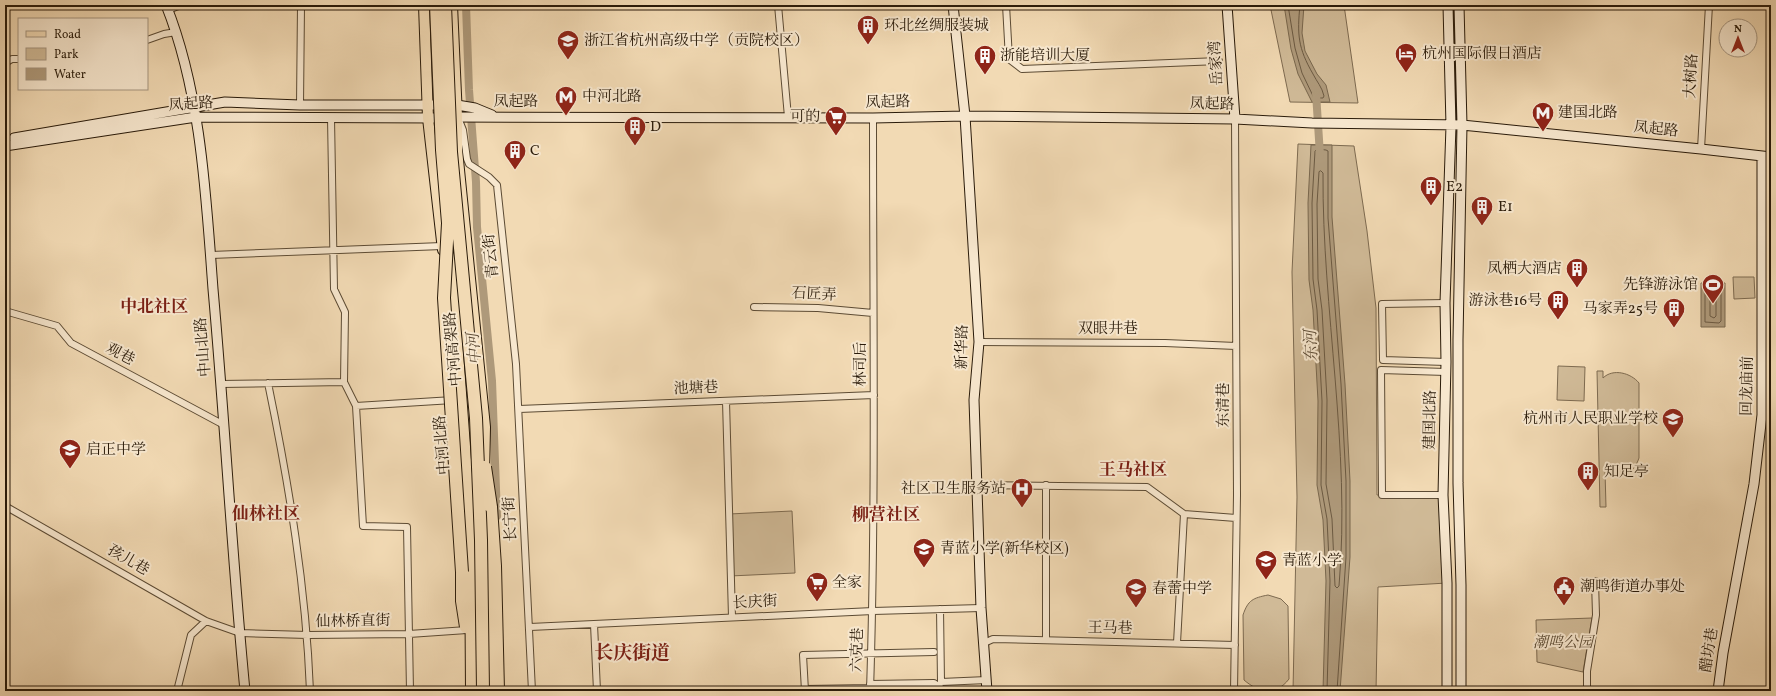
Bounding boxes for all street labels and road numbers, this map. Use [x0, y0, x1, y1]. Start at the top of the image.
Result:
street label: 岳家湾 [1205, 40, 1229, 86]
street label: 大树路 [1680, 53, 1704, 99]
street label: 凤起路 [493, 92, 539, 113]
street label: 凤起路 [865, 92, 911, 114]
street label: 凤起路 [168, 93, 214, 117]
street label: 凤起路 [1189, 94, 1235, 116]
street label: 凤起路 [1633, 117, 1679, 143]
street label: 青云街 [479, 233, 505, 279]
street label: 石匠弄 [791, 283, 837, 307]
street label: 中河高架路 [440, 311, 468, 387]
street label: 中山北路 [191, 316, 217, 378]
street label: 双眼井巷 [1078, 319, 1138, 340]
street label: 新华路 [952, 324, 974, 370]
street label: 观巷 [102, 339, 138, 371]
street label: 林司后 [851, 341, 872, 387]
street label: 回龙庙前 [1737, 356, 1759, 416]
street label: 池塘巷 [673, 378, 719, 400]
street label: 东清巷 [1214, 382, 1235, 428]
street label: 建国北路 [1420, 390, 1442, 450]
street label: 中河北路 [430, 414, 456, 476]
street label: 长宁街 [499, 496, 523, 542]
street label: 孩儿巷 [103, 541, 153, 581]
street label: 长庆街 [732, 591, 778, 615]
street label: 仙林桥直街 [315, 611, 391, 633]
street label: 王马巷 [1087, 618, 1133, 640]
street label: 醋坊巷 [1696, 626, 1724, 674]
street label: 六克巷 [847, 627, 869, 673]

